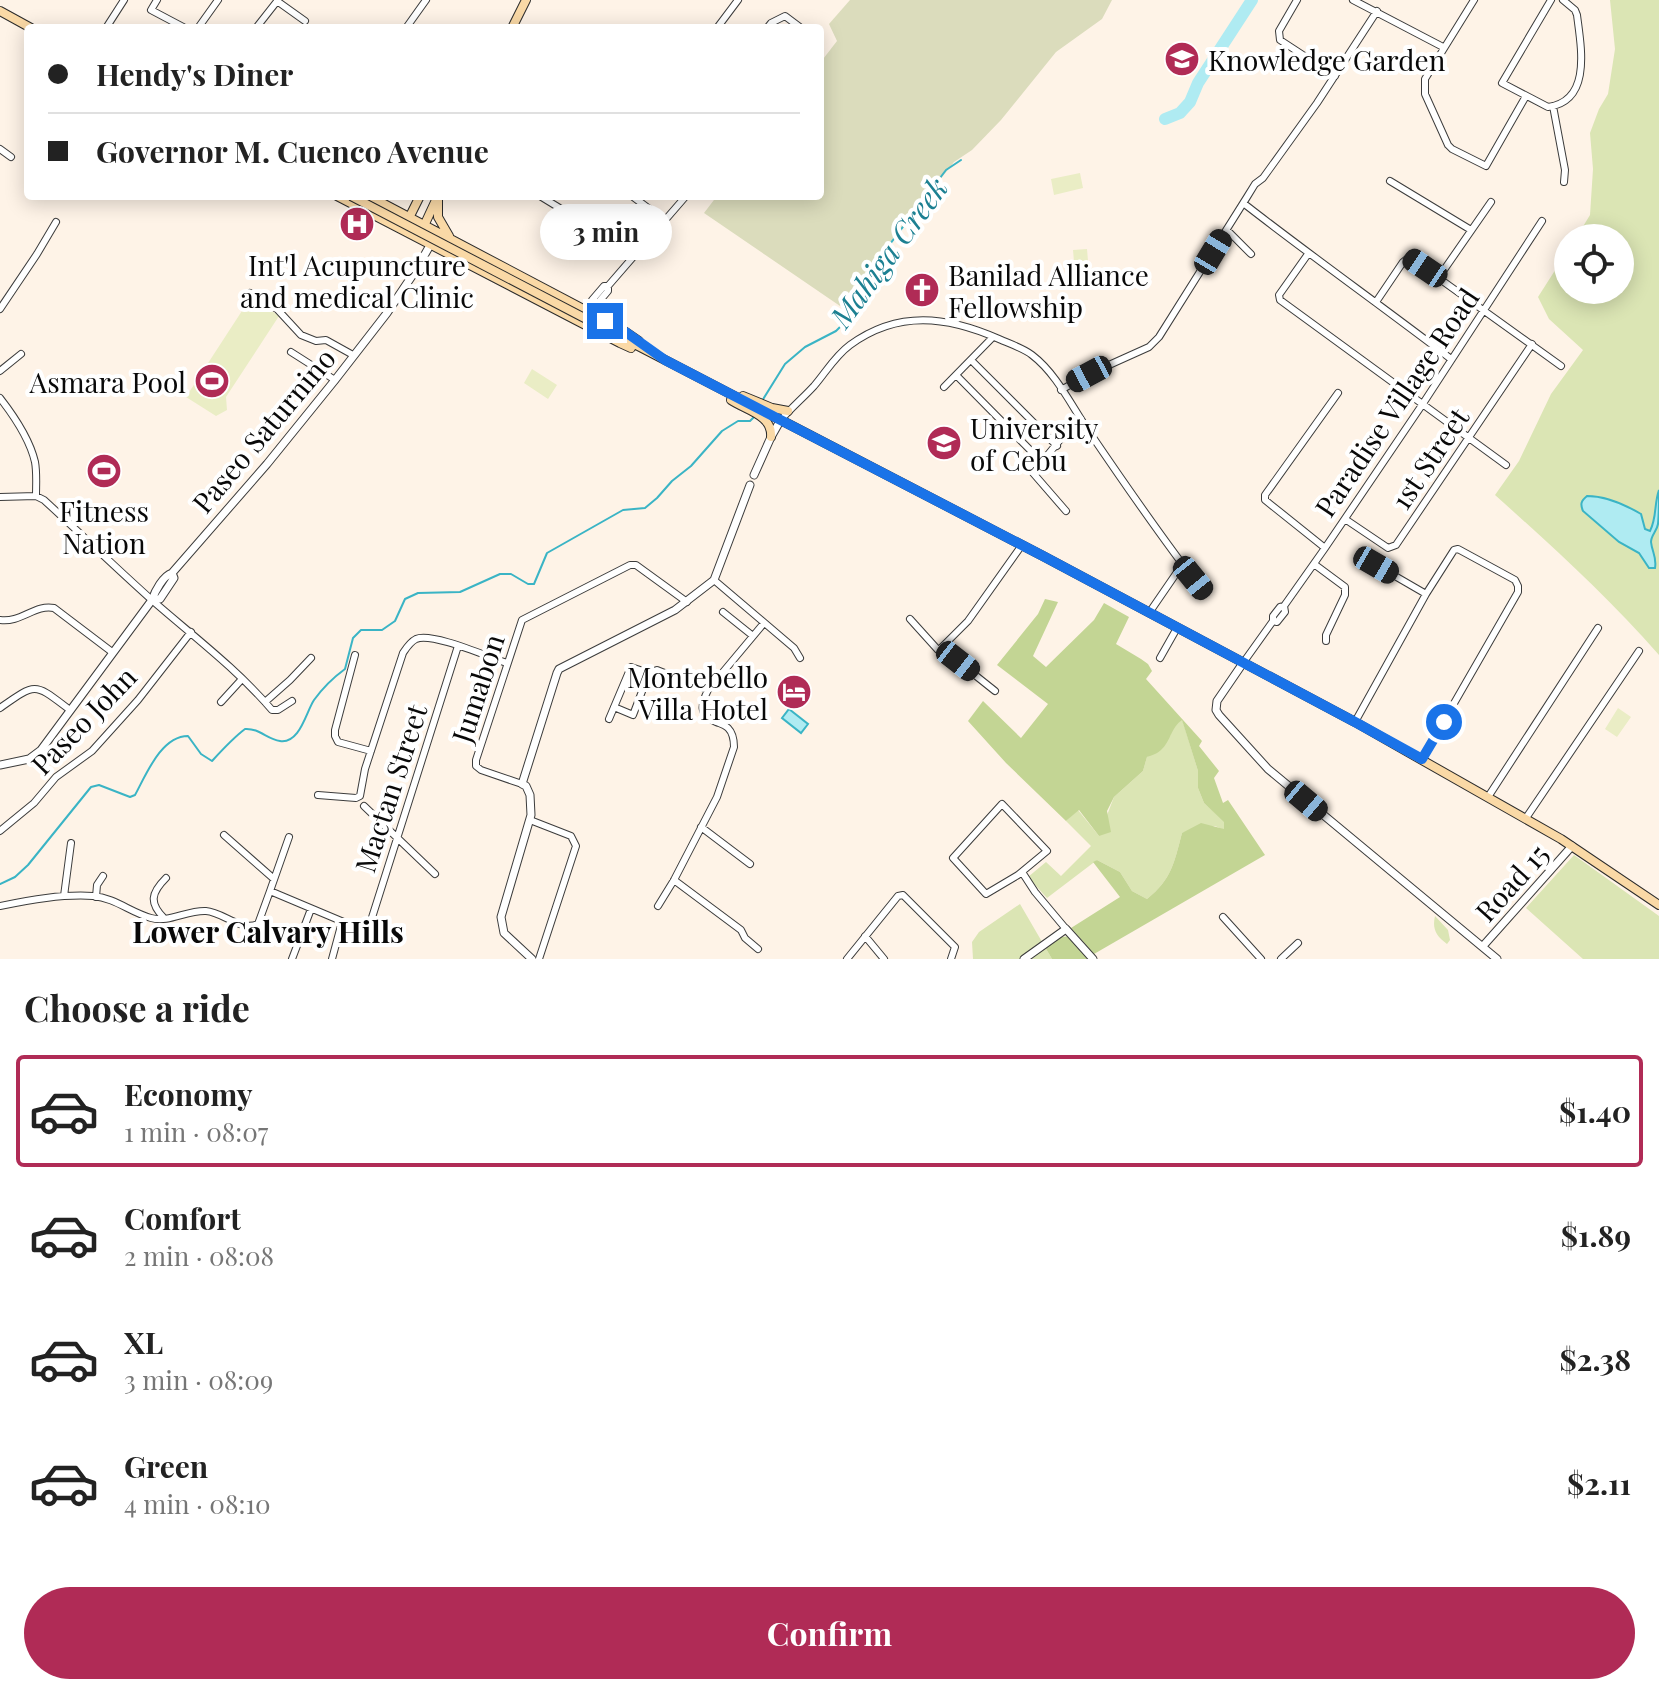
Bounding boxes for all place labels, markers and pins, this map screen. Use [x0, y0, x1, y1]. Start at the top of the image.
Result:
school or university icon: Knowledge Garden [1163, 40, 1201, 78]
place label: Knowledge Garden [1208, 41, 1446, 78]
hospital icon: Int'l Acupuncture and medical Clinic [338, 205, 376, 243]
place label: Int'l Acupuncture and medical Clinic [240, 246, 474, 315]
place label: Banilad Alliance Fellowship [948, 256, 1149, 325]
church icon: Banilad Alliance Fellowship [903, 271, 941, 309]
sports icon: Asmara Pool [193, 362, 231, 400]
place label: Asmara Pool [29, 363, 186, 400]
place label: University of Cebu [970, 409, 1098, 478]
school or university icon: University of Cebu [925, 424, 963, 462]
sports icon: Fitness Nation [85, 452, 123, 490]
place label: Fitness Nation [59, 492, 149, 561]
place label: Montebello Villa Hotel [627, 658, 768, 727]
hotel icon: Montebello Villa Hotel [775, 673, 813, 711]

